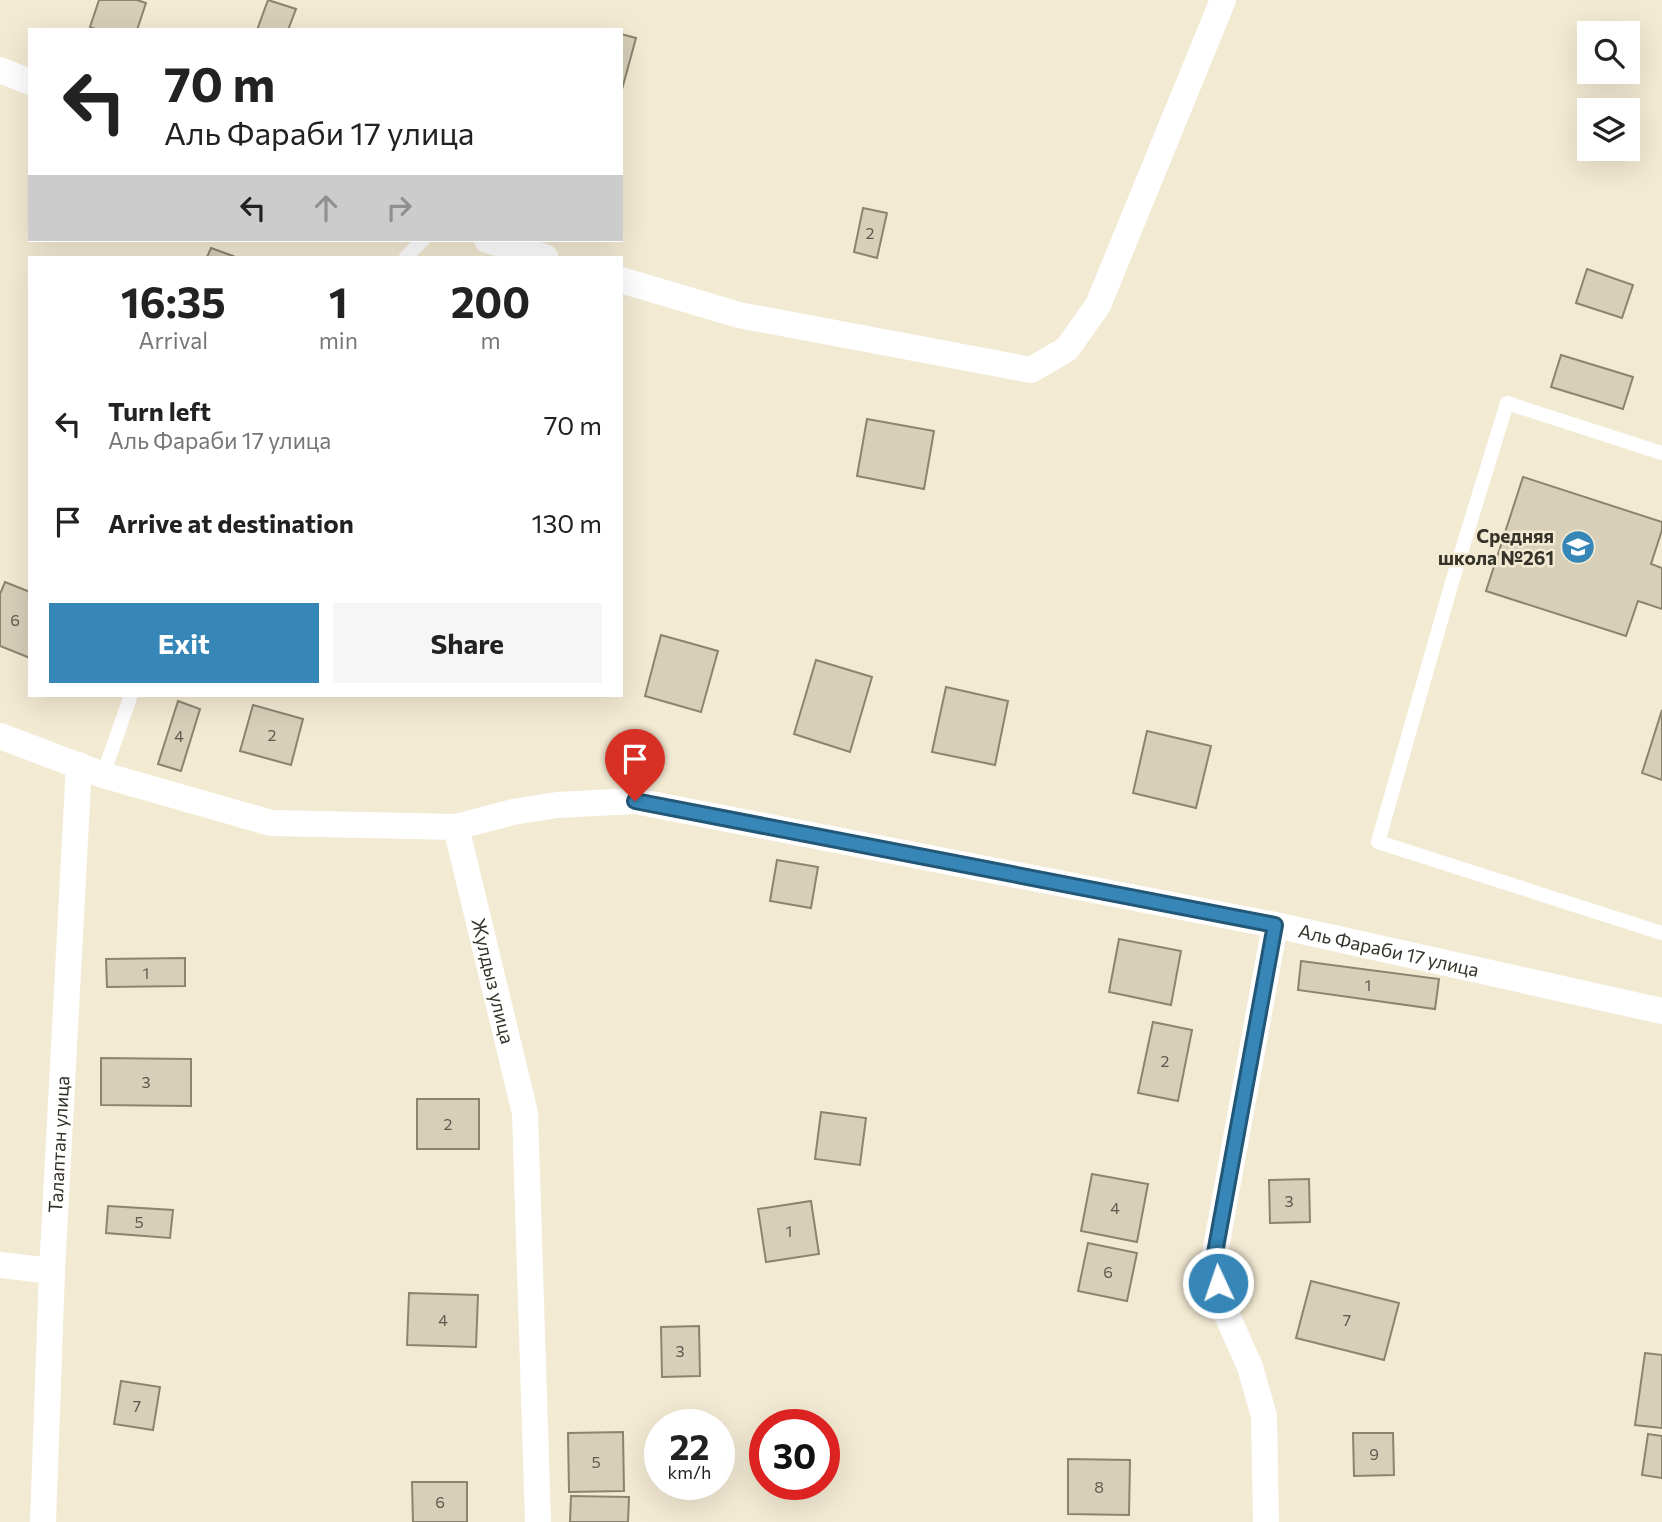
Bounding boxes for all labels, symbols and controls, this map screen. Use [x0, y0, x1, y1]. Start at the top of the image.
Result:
map controls [1577, 21, 1640, 161]
button: search [1577, 21, 1640, 84]
text: 70 m [164, 52, 275, 112]
icon: left [49, 56, 140, 147]
button: layers [1577, 98, 1640, 161]
text: Аль Фараби 17 улица [164, 112, 474, 152]
icon: left [234, 189, 272, 227]
icon: ahead [307, 189, 345, 227]
icon: right [380, 189, 418, 227]
house number: 2 [866, 223, 875, 242]
text: 16:35 [121, 275, 226, 327]
text: 1 [329, 275, 348, 327]
text: 200 [451, 275, 530, 327]
text: Arrival [139, 326, 208, 354]
text: min [319, 326, 358, 354]
text: m [480, 326, 500, 354]
text: Turn left [108, 395, 211, 426]
icon: left [49, 405, 87, 443]
text: 70 m [544, 409, 602, 440]
text: Аль Фараби 17 улица [108, 426, 331, 454]
icon: arrive [49, 503, 87, 541]
text: Arrive at destination [108, 507, 354, 538]
text: 130 m [531, 507, 602, 538]
place label: Средняя школа №261 [1438, 524, 1554, 569]
school or university icon: Средняя школа №261 [1559, 528, 1597, 566]
button: Exit [49, 603, 319, 683]
button: Share [333, 603, 602, 683]
house number: 6 [10, 610, 20, 629]
house number: 2 [268, 725, 277, 744]
house number: 4 [174, 726, 184, 745]
pin [605, 729, 665, 801]
icon: arrive [616, 740, 654, 778]
street label: Жулдыз улица [467, 915, 520, 1046]
street label: Аль Фараби 17 улица [1296, 919, 1481, 981]
house number: 1 [143, 963, 149, 982]
house number: 1 [1365, 975, 1371, 994]
house number: 2 [1161, 1051, 1170, 1070]
house number: 3 [141, 1072, 151, 1091]
street label: Талаптан улица [43, 1075, 73, 1214]
house number: 2 [444, 1114, 453, 1133]
house number: 3 [1284, 1191, 1294, 1210]
house number: 4 [1110, 1198, 1120, 1217]
house number: 5 [134, 1212, 144, 1231]
house number: 1 [786, 1221, 792, 1240]
position arrow [1181, 1246, 1255, 1320]
house number: 6 [1103, 1262, 1113, 1281]
house number: 4 [438, 1310, 448, 1329]
house number: 7 [1343, 1310, 1351, 1329]
house number: 3 [675, 1341, 685, 1360]
house number: 7 [133, 1396, 141, 1415]
speed limit sign: 30 [749, 1409, 840, 1500]
text: 22 [670, 1424, 709, 1467]
house number: 9 [1369, 1444, 1379, 1463]
house number: 5 [591, 1452, 601, 1471]
text: km/h [668, 1461, 711, 1483]
house number: 8 [1094, 1477, 1104, 1496]
house number: 6 [435, 1492, 445, 1511]

